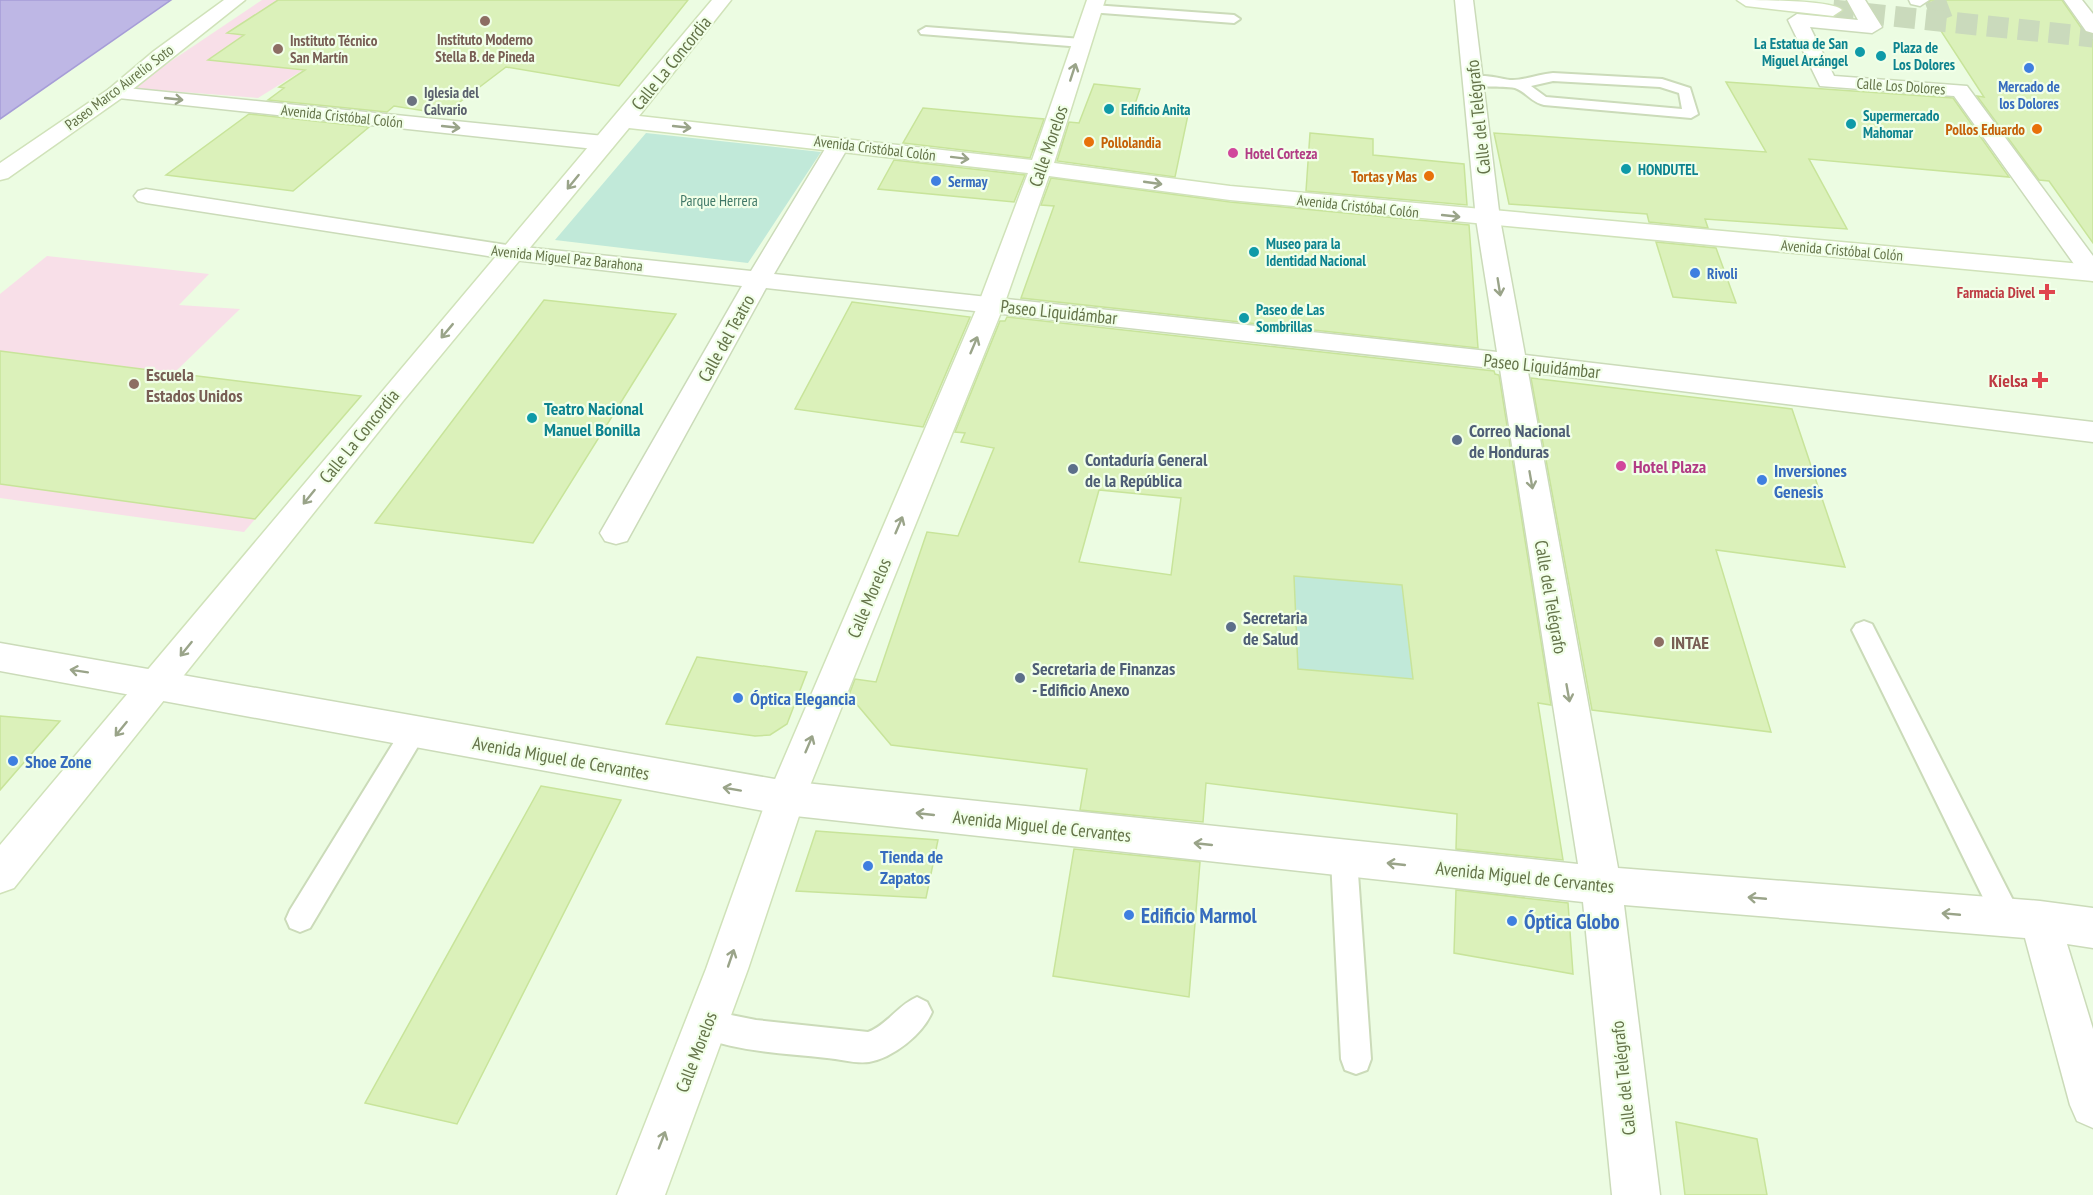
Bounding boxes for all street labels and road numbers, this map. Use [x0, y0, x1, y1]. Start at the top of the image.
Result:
street label: Calle La Concordia [626, 11, 716, 115]
street label: Paseo Marco Aurelio Soto [61, 40, 177, 134]
street label: Calle del Telégrafo [1461, 58, 1495, 175]
street label: Calle Los Dolores [1856, 73, 1946, 99]
street label: Avenida Cristóbal Colón [280, 100, 404, 132]
street label: Calle Morelos [1023, 102, 1073, 190]
street label: Avenida Cristóbal Colón [813, 131, 937, 165]
street label: Avenida Cristóbal Colón [1296, 190, 1420, 222]
street label: Avenida Cristóbal Colón [1780, 235, 1904, 265]
street label: Avenida Miguel Paz Barahona [490, 241, 644, 275]
street label: Calle del Teatro [693, 290, 759, 386]
street label: Paseo Liquidámbar [999, 294, 1119, 330]
street label: Paseo Liquidámbar [1482, 348, 1602, 384]
street label: Calle La Concordia [314, 384, 404, 488]
street label: Calle del Telégrafo [1530, 538, 1572, 656]
street label: Calle Morelos [842, 555, 896, 641]
street label: Avenida Miguel de Cervantes [471, 731, 651, 785]
street label: Avenida Miguel de Cervantes [952, 805, 1132, 847]
street label: Avenida Miguel de Cervantes [1435, 856, 1615, 898]
street label: Calle Morelos [670, 1008, 722, 1096]
street label: Calle del Telégrafo [1606, 1019, 1640, 1136]

